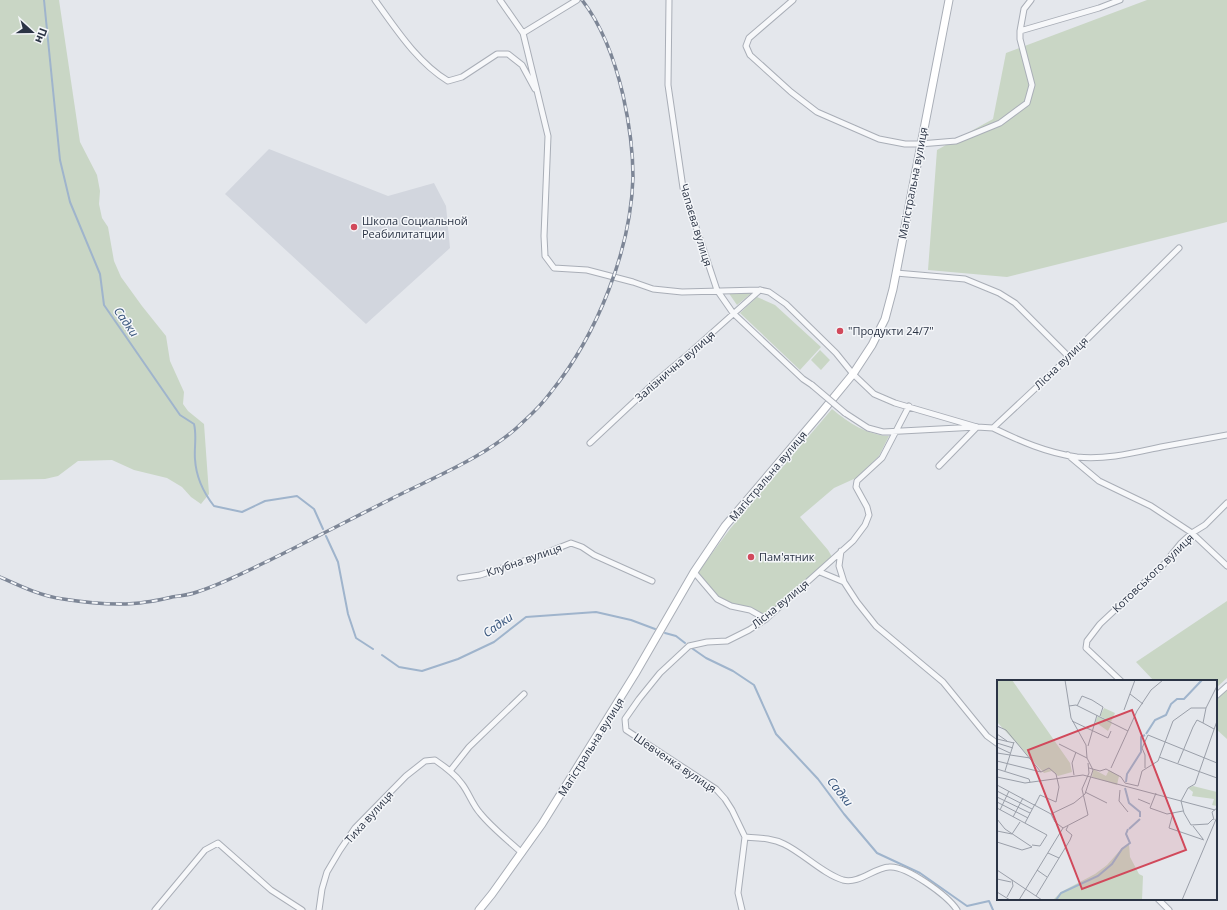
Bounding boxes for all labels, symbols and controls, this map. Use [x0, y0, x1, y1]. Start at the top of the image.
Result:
north arrow [12, 12, 52, 52]
text: Пн [32, 26, 52, 46]
street label: Магістральна вулиця [894, 126, 931, 240]
street label: Чапаєва вулиця [677, 182, 716, 268]
place label: Школа Социальной Реабилитатции [362, 213, 468, 241]
marker: Школа Социальной Реабилитатции [349, 222, 359, 232]
water label: Садки [110, 303, 143, 340]
place label: "Продукти 24/7" [848, 323, 934, 338]
marker: "Продукти 24/7" [835, 326, 845, 336]
street label: Залізнична вулиця [631, 327, 718, 405]
street label: Лісна вулиця [1030, 333, 1091, 392]
street label: Магістральна вулиця [725, 427, 810, 524]
street label: Котовського вулиця [1109, 530, 1197, 615]
street label: Клубна вулиця [484, 540, 564, 579]
place label: Пам'ятник [759, 549, 815, 564]
marker: Пам'ятник [746, 552, 756, 562]
street label: Лісна вулиця [748, 576, 812, 631]
water label: Садки [479, 608, 516, 641]
inset map [997, 680, 1217, 900]
street label: Магістральна вулиця [554, 695, 627, 799]
street label: Шевченка вулиця [631, 729, 719, 796]
water label: Садки [823, 773, 857, 810]
street label: Тиха вулиця [341, 787, 396, 846]

